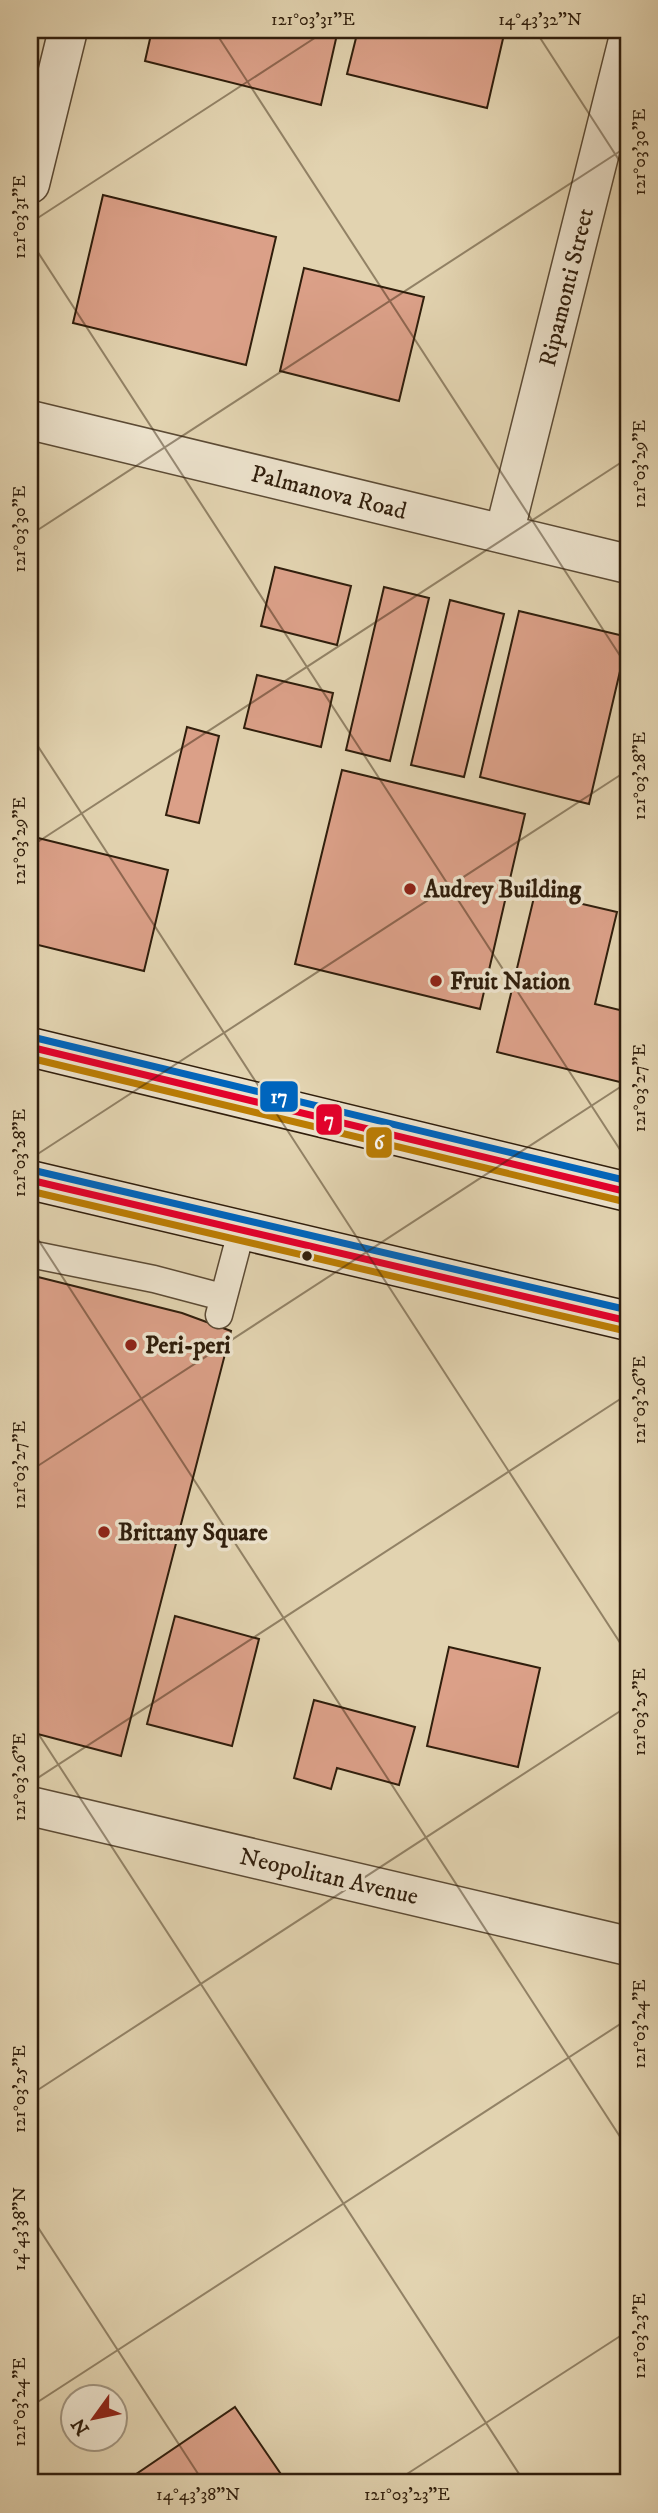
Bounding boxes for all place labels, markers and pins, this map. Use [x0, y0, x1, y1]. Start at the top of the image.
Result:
place label: Audrey Building [423, 875, 582, 905]
marker: Audrey Building [402, 881, 418, 897]
place label: Fruit Nation [450, 967, 571, 997]
marker: Fruit Nation [428, 973, 444, 989]
unlabelled marker [300, 1249, 314, 1263]
place label: Peri-peri [145, 1331, 231, 1361]
marker: Peri-peri [123, 1337, 139, 1353]
place label: Brittany Square [118, 1518, 268, 1548]
marker: Brittany Square [96, 1524, 112, 1540]

